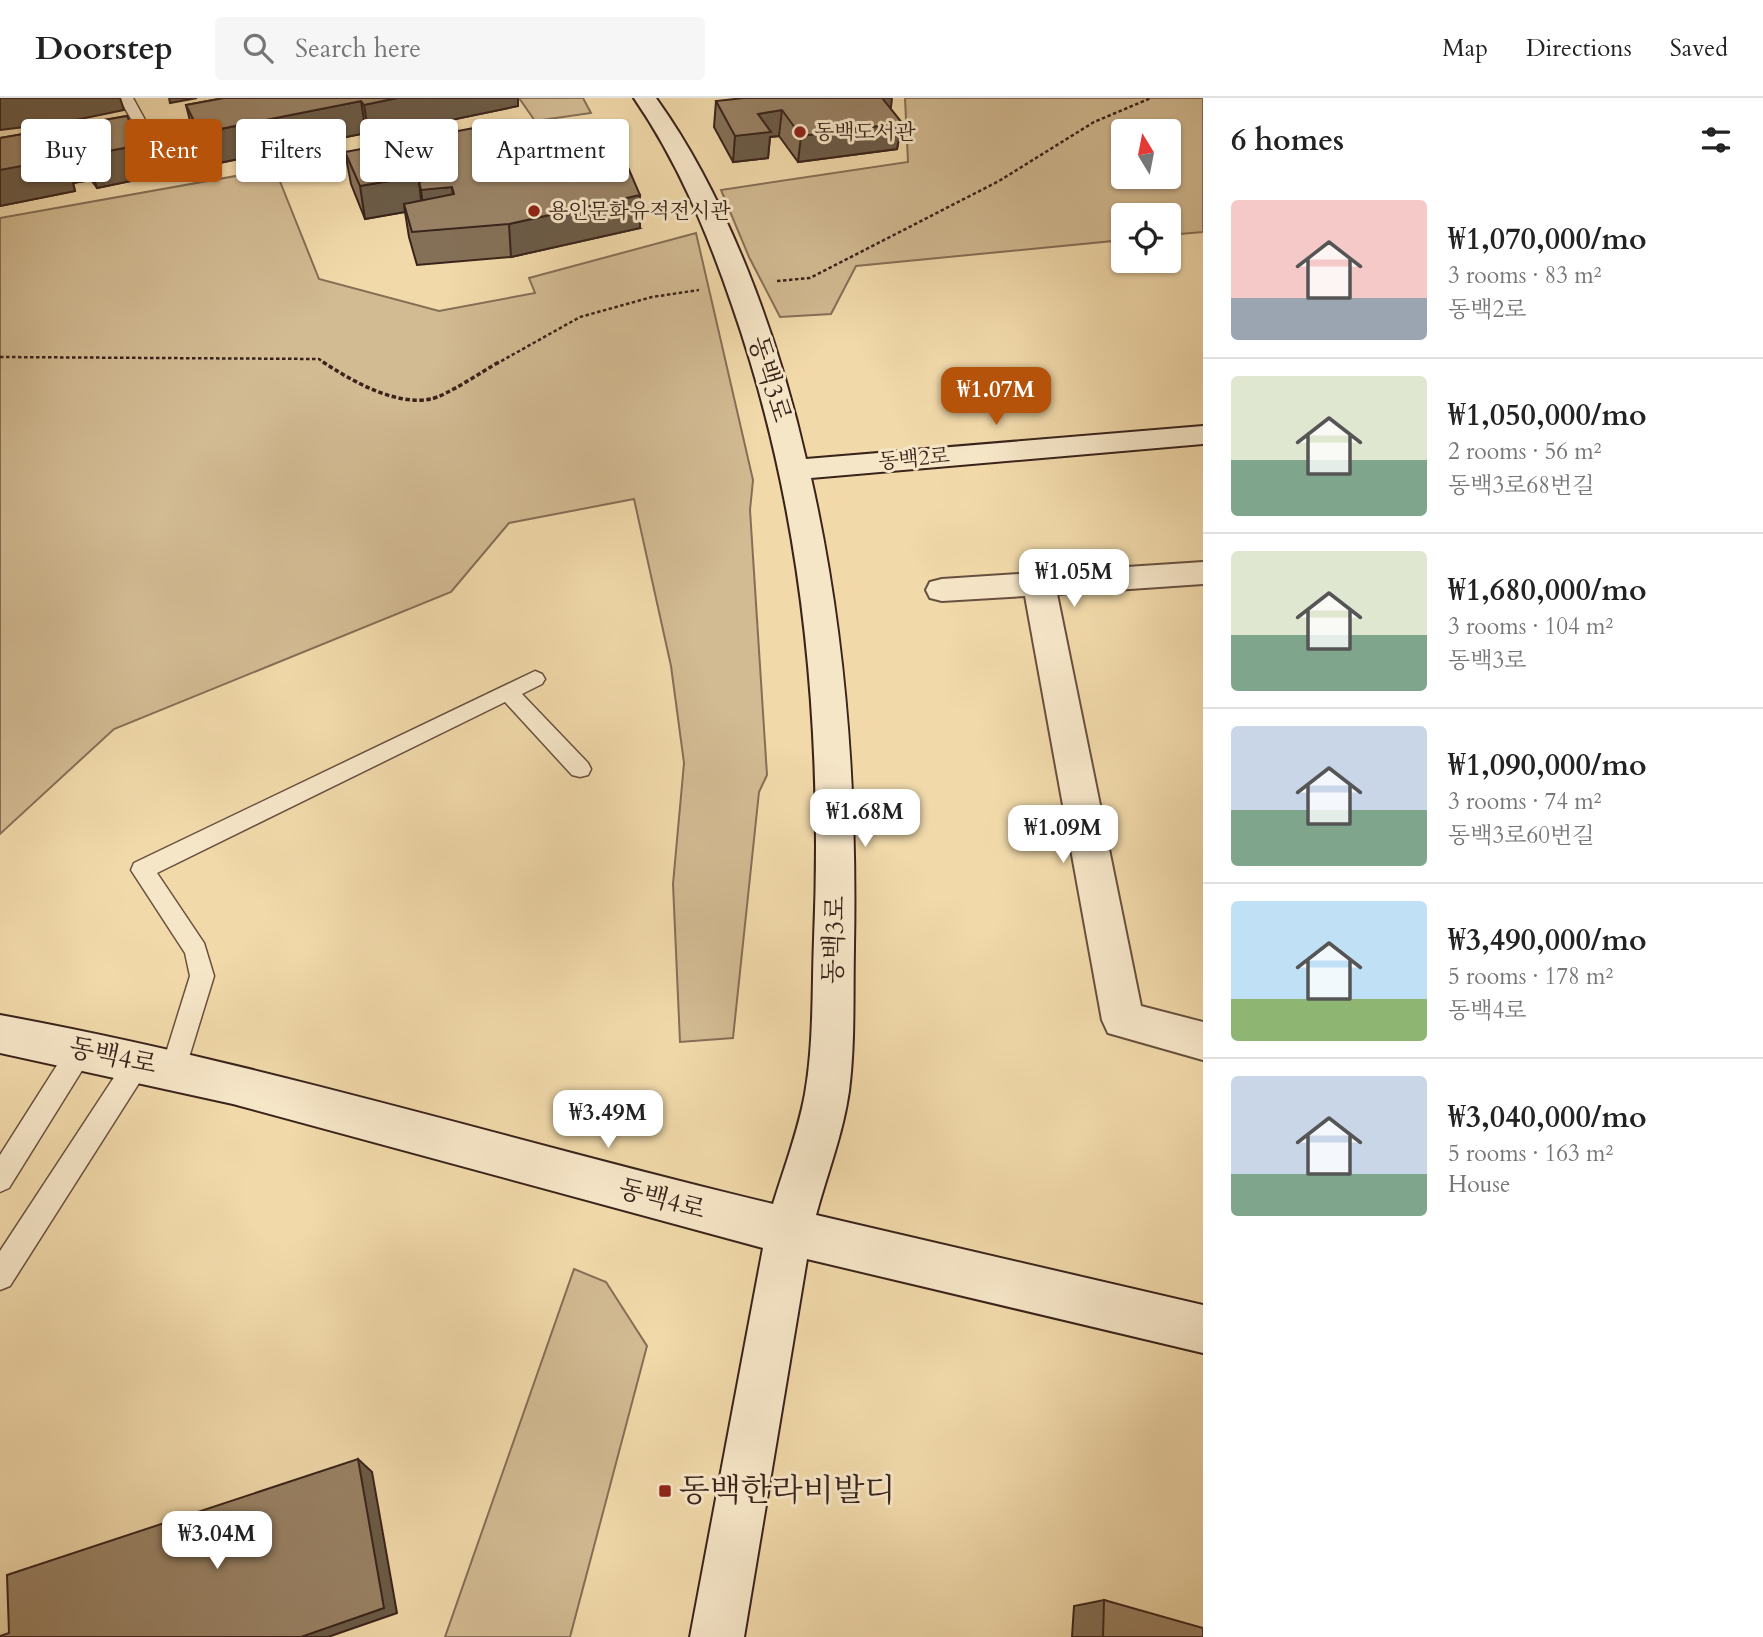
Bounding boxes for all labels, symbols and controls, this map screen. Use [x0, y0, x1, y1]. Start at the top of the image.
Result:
search box [215, 17, 705, 80]
text: Doorstep [35, 26, 173, 71]
icon: search [239, 29, 277, 67]
text: Search here [295, 31, 421, 66]
text: Map [1442, 32, 1488, 65]
text: Directions [1526, 32, 1632, 65]
text: Saved [1670, 32, 1728, 65]
place label: 동백도서관 [814, 118, 916, 147]
chip: Buy [21, 119, 111, 182]
chip: Rent [125, 119, 222, 182]
chip: Filters [236, 119, 346, 182]
chip: New [360, 119, 458, 182]
chip: Apartment [472, 119, 629, 182]
north arrow [1111, 119, 1181, 189]
map controls [1111, 119, 1181, 273]
text: 6 homes [1231, 120, 1344, 161]
icon: filters [1697, 121, 1735, 159]
marker: 동백도서관 [792, 124, 808, 140]
place label: 용인문화유적전시관 [548, 197, 731, 226]
marker: 용인문화유적전시관 [526, 203, 542, 219]
button: locate [1111, 203, 1181, 273]
text: ₩1,070,000/mo [1448, 219, 1647, 260]
icon: home [1287, 228, 1371, 312]
text: 3 rooms · 83 m² [1448, 260, 1601, 291]
text: 동백2로 [1448, 294, 1526, 325]
street label: 동백3로 [740, 331, 800, 427]
pin: ₩1.07M [939, 368, 1053, 427]
text: ₩1.07M [957, 374, 1035, 405]
text: ₩1,050,000/mo [1448, 395, 1647, 436]
icon: home [1287, 404, 1371, 488]
text: 2 rooms · 56 m² [1448, 436, 1601, 467]
street label: 동백2로 [877, 441, 951, 477]
text: 동백3로68번길 [1448, 470, 1594, 501]
pin: ₩1.05M [1017, 550, 1131, 609]
text: ₩1.05M [1035, 556, 1113, 587]
text: ₩1,680,000/mo [1448, 570, 1647, 611]
icon: home [1287, 579, 1371, 663]
text: 3 rooms · 104 m² [1448, 611, 1613, 642]
text: 동백3로 [1448, 645, 1526, 676]
text: ₩1,090,000/mo [1448, 745, 1647, 786]
icon: home [1287, 754, 1371, 838]
text: 3 rooms · 74 m² [1448, 786, 1601, 817]
pin: ₩1.68M [808, 790, 922, 849]
text: ₩1.68M [826, 796, 904, 827]
pin: ₩1.09M [1006, 806, 1120, 865]
text: ₩1.09M [1024, 812, 1102, 843]
text: 동백3로60번길 [1448, 820, 1594, 851]
street label: 동백3로 [815, 895, 853, 985]
text: ₩3,490,000/mo [1448, 920, 1647, 961]
icon: home [1287, 929, 1371, 1013]
text: 5 rooms · 178 m² [1448, 961, 1613, 992]
text: 동백4로 [1448, 995, 1526, 1026]
street label: 동백4로 [66, 1030, 160, 1082]
pin: ₩3.49M [551, 1090, 665, 1150]
text: ₩3.49M [569, 1097, 647, 1128]
text: ₩3,040,000/mo [1448, 1097, 1647, 1138]
icon: home [1287, 1104, 1371, 1188]
text: 5 rooms · 163 m² [1448, 1138, 1613, 1169]
text: House [1448, 1169, 1510, 1200]
street label: 동백4로 [615, 1171, 709, 1227]
place label: 동백한라비발디 [679, 1469, 895, 1513]
marker: 동백한라비발디 [657, 1483, 673, 1499]
pin: ₩3.04M [160, 1512, 274, 1571]
text: ₩3.04M [178, 1518, 256, 1549]

